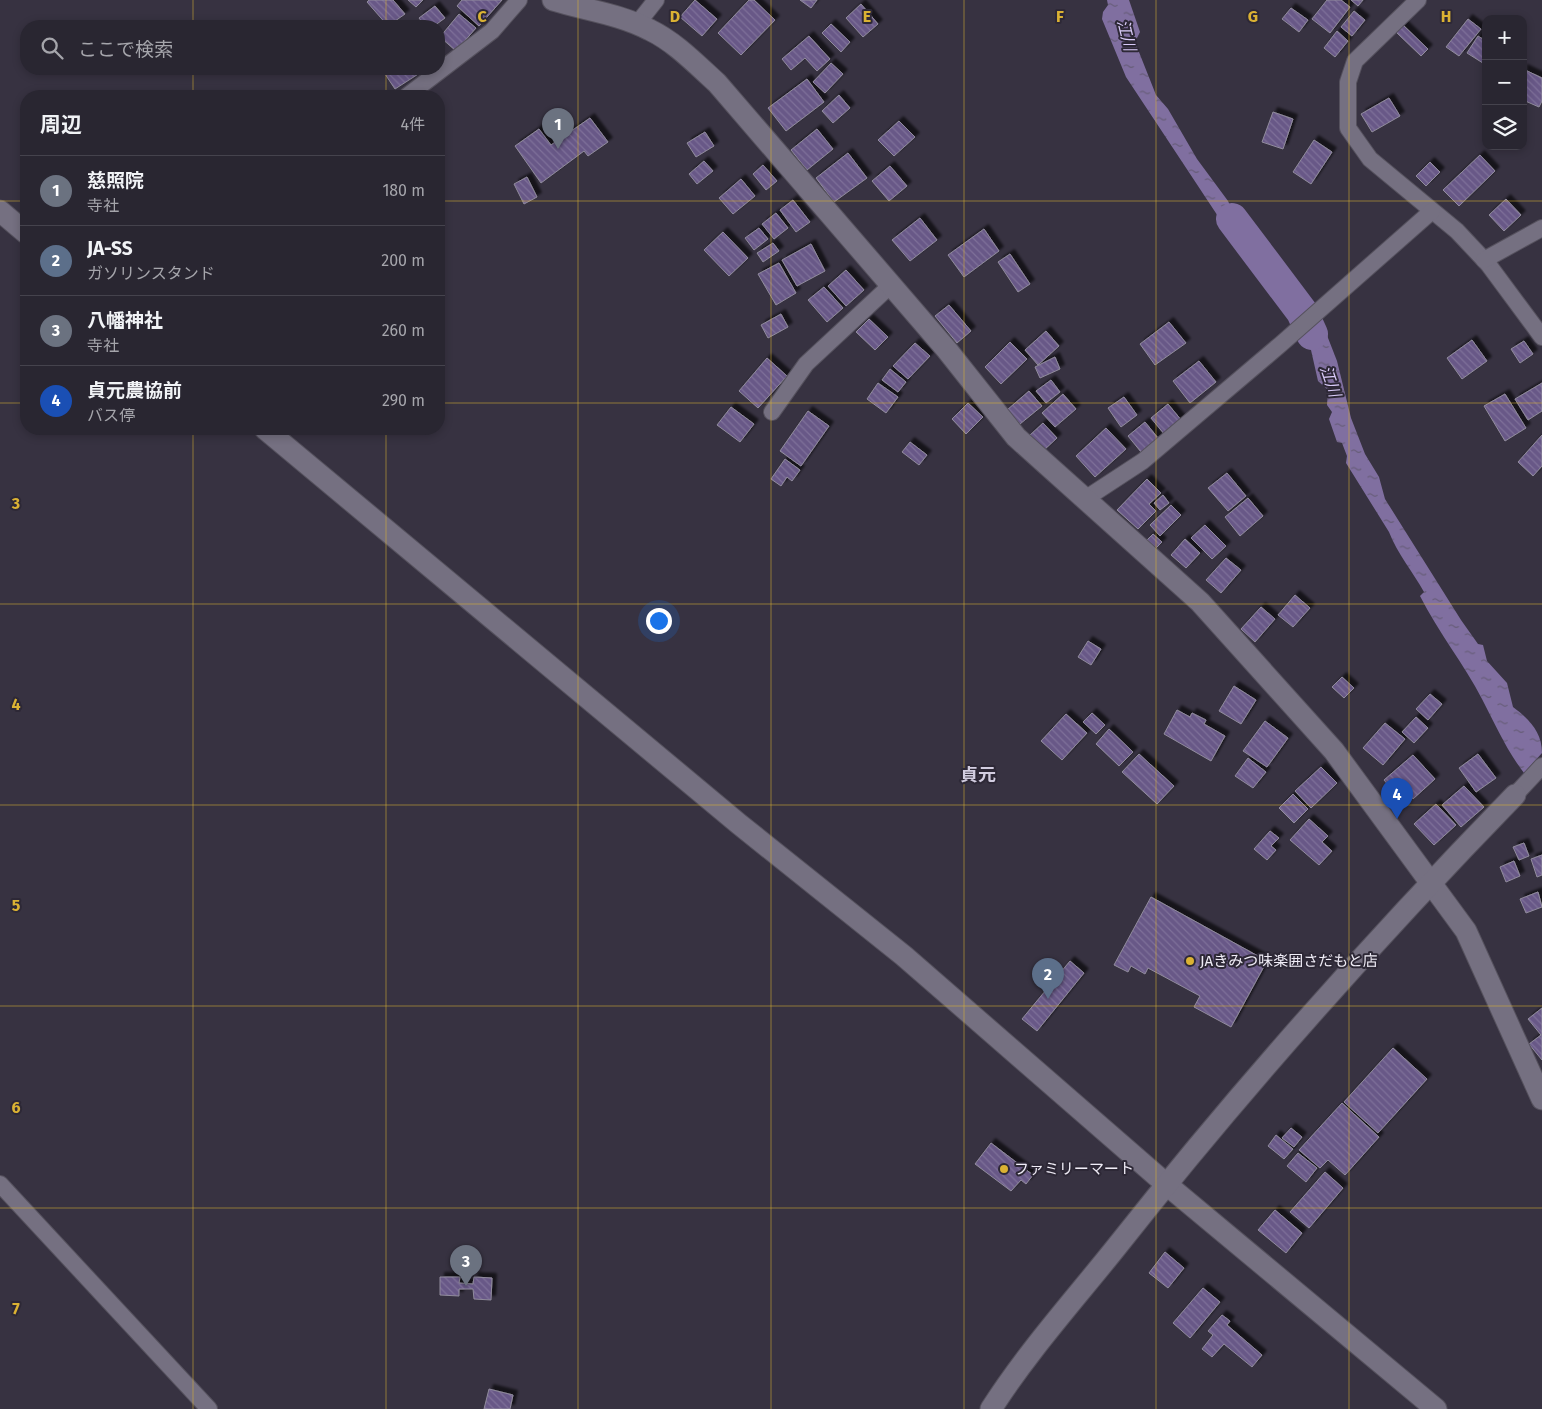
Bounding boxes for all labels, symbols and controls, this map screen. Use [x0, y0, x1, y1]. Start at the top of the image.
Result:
text: C [477, 7, 487, 26]
text: D [670, 7, 680, 26]
text: E [863, 7, 871, 26]
text: F [1056, 7, 1064, 26]
text: G [1248, 7, 1258, 26]
text: H [1441, 7, 1451, 26]
map controls [1482, 15, 1527, 150]
button: + [1482, 15, 1527, 60]
water label: 江川 [1113, 17, 1140, 55]
search box [20, 20, 445, 75]
icon: search [38, 34, 66, 62]
text: ここで検索 [78, 38, 173, 61]
button: − [1482, 60, 1527, 105]
button: layers [1482, 105, 1527, 150]
pin: 1 [542, 108, 574, 149]
text: 周辺 [40, 112, 82, 138]
text: 4件 [400, 115, 425, 134]
text: 慈照院 [87, 169, 144, 192]
text: 1 [52, 181, 60, 200]
text: 180 m [382, 181, 425, 200]
text: 寺社 [87, 196, 119, 215]
text: JA-SS [87, 237, 133, 260]
text: 2 [52, 251, 60, 270]
text: 200 m [381, 251, 425, 270]
text: ガソリンスタンド [87, 264, 215, 283]
text: 八幡神社 [87, 309, 163, 332]
text: 3 [52, 321, 60, 340]
text: 260 m [382, 321, 425, 340]
text: 寺社 [87, 336, 119, 355]
water label: 江川 [1316, 363, 1345, 401]
text: 貞元農協前 [87, 379, 182, 402]
text: 4 [51, 391, 61, 410]
text: 290 m [382, 391, 425, 410]
text: バス停 [87, 406, 135, 425]
text: 3 [11, 494, 20, 513]
your location [646, 608, 672, 634]
text: 4 [11, 695, 21, 714]
district label: 貞元 [960, 764, 996, 786]
pin: 4 [1381, 778, 1413, 819]
text: 5 [12, 896, 21, 915]
place label: JAきみつ味楽囲さだもと店 [1200, 952, 1378, 970]
marker: JAきみつ味楽囲さだもと店 [1184, 955, 1196, 967]
pin: 2 [1032, 958, 1064, 999]
text: 6 [11, 1098, 21, 1117]
place label: ファミリーマート [1014, 1160, 1134, 1178]
marker: ファミリーマート [998, 1163, 1010, 1175]
pin: 3 [450, 1245, 482, 1286]
text: 7 [12, 1299, 20, 1318]

